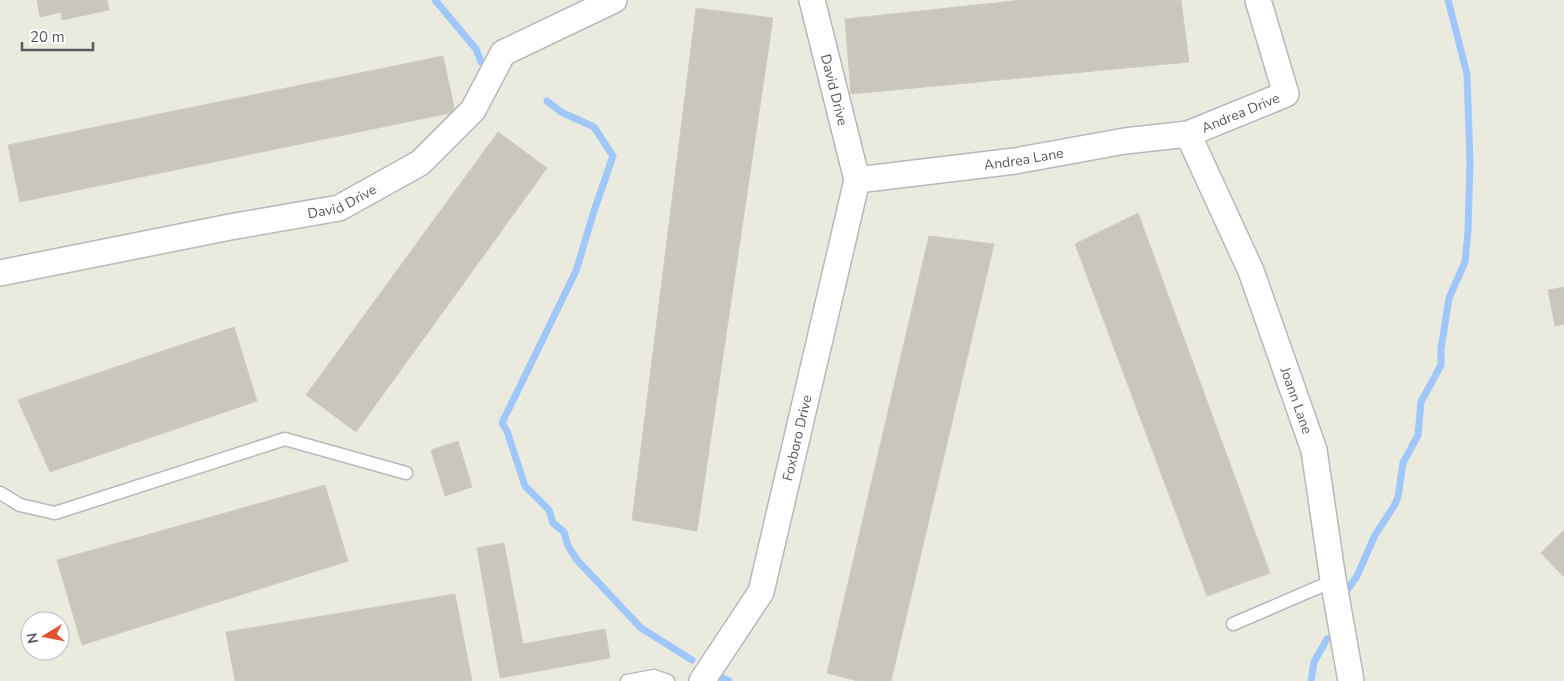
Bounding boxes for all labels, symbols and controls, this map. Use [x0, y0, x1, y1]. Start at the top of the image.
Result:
scale bar [22, 20, 94, 52]
text: 20 m [30, 27, 65, 47]
street label: David Drive [816, 52, 852, 128]
street label: Andrea Drive [1198, 88, 1282, 137]
street label: Andrea Lane [983, 143, 1065, 174]
street label: David Drive [306, 180, 380, 223]
street label: Joann Lane [1276, 363, 1317, 436]
street label: Foxboro Drive [778, 393, 816, 483]
north arrow [20, 611, 70, 661]
text: N [22, 631, 43, 645]

